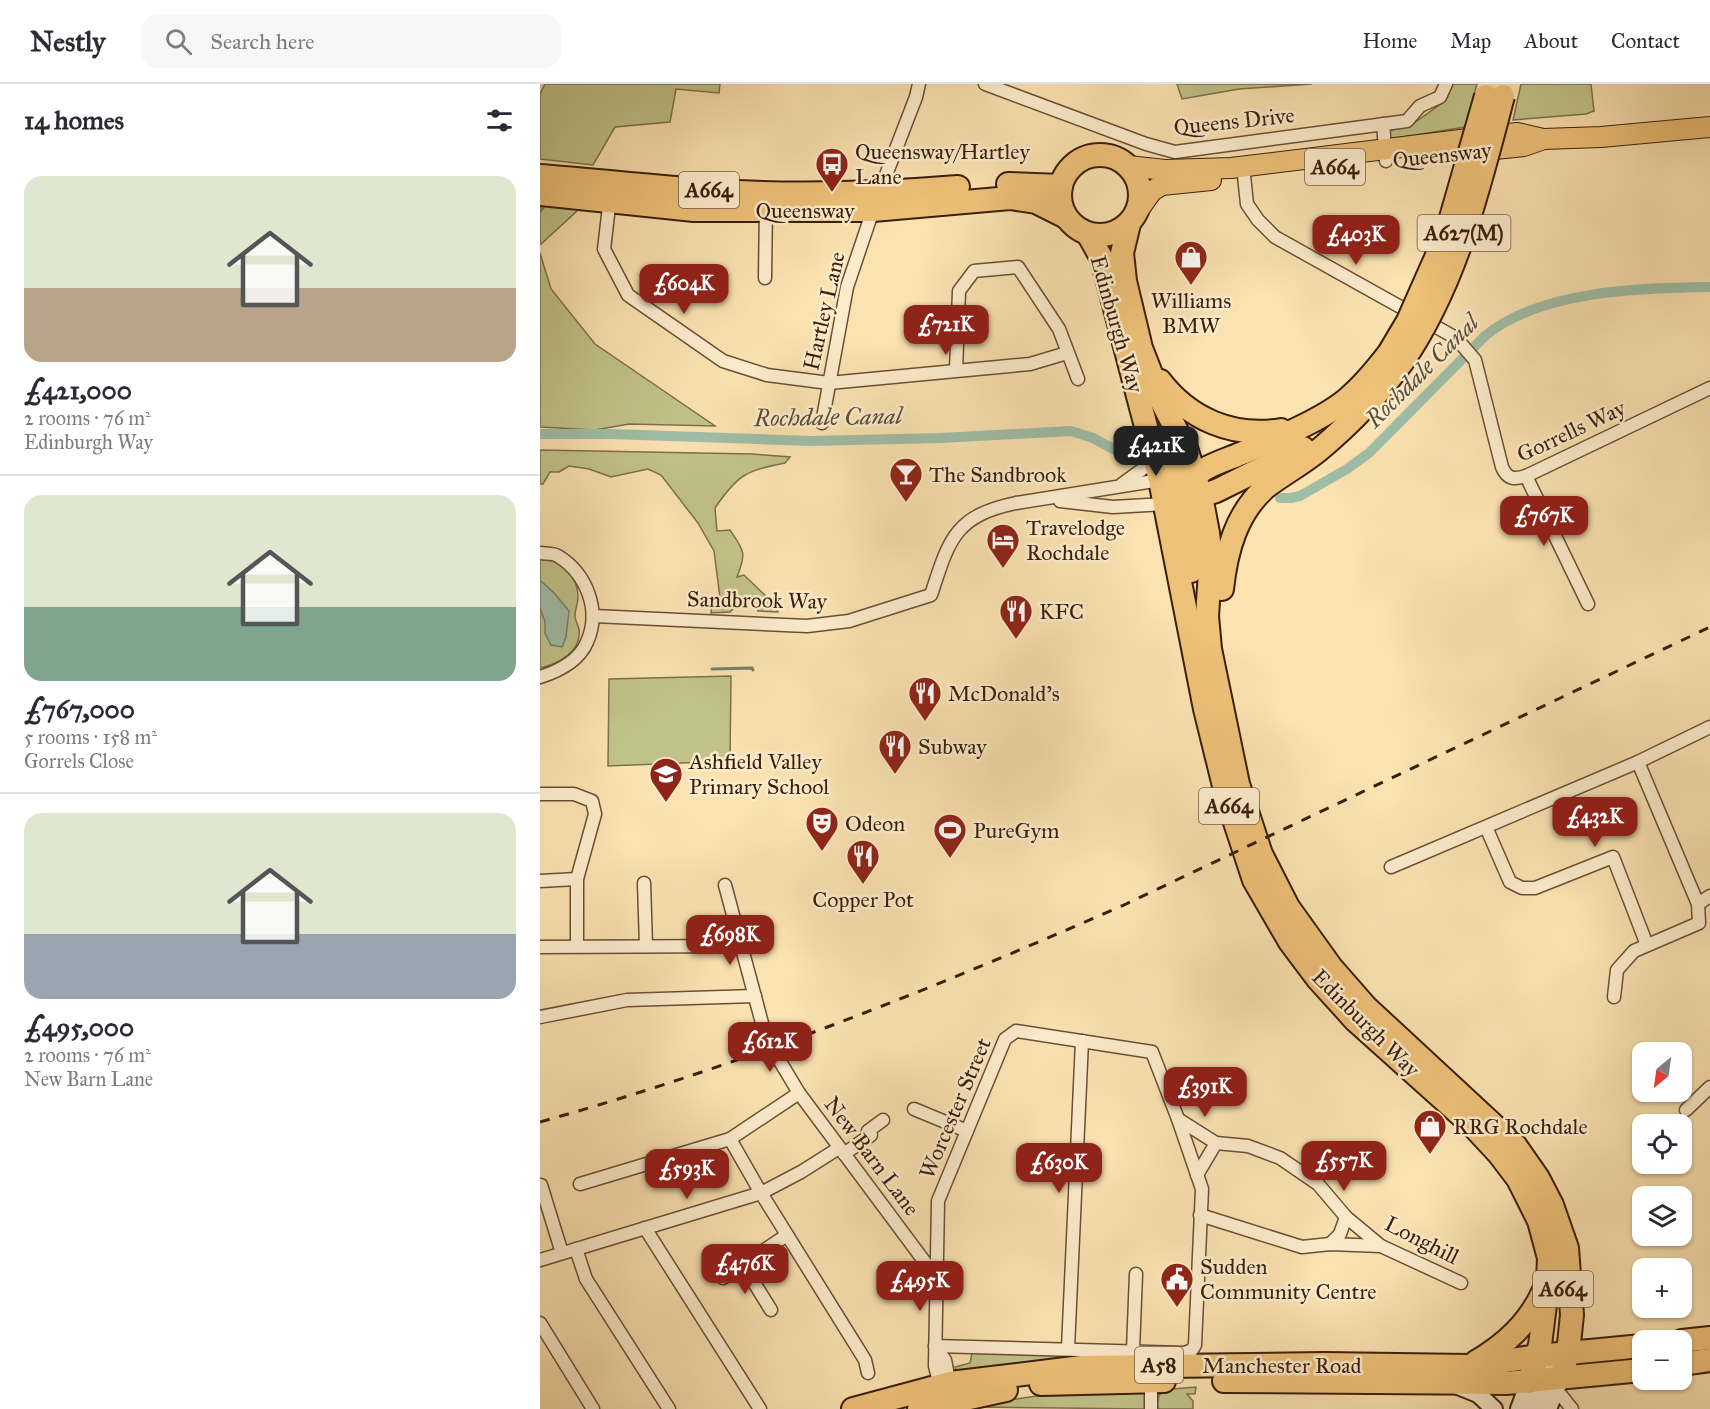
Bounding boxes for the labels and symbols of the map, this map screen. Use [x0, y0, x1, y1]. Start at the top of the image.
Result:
street label: Queens Drive [1172, 101, 1296, 141]
street label: Queensway [1391, 136, 1493, 174]
place label: Queensway/Hartley Lane [855, 138, 1030, 190]
bus stop icon: Queensway/Hartley Lane [814, 146, 850, 193]
road number: A664 [1305, 149, 1365, 185]
road number: A664 [679, 172, 739, 208]
street label: Queensway [755, 197, 855, 224]
pin: £403K [1314, 215, 1398, 266]
road number: A627(M) [1418, 215, 1510, 251]
shop icon: Williams BMW [1173, 239, 1209, 286]
street label: Hartley Lane [797, 249, 851, 373]
street label: Edinburgh Way [1085, 252, 1150, 396]
pin: £604K [642, 264, 726, 315]
place label: Williams BMW [1151, 287, 1231, 339]
pin: £721K [904, 305, 988, 356]
water label: Rochdale Canal [1358, 306, 1487, 435]
street label: Gorrells Way [1512, 394, 1630, 468]
water label: Rochdale Canal [753, 401, 905, 433]
pin: £421K [1114, 426, 1198, 477]
bar icon: The Sandbrook [888, 456, 924, 503]
place label: The Sandbrook [929, 461, 1067, 488]
pin: £767K [1502, 496, 1586, 547]
place label: Travelodge Rochdale [1026, 514, 1125, 566]
hotel icon: Travelodge Rochdale [985, 522, 1021, 569]
street label: Sandbrook Way [687, 585, 828, 615]
restaurant icon: KFC [998, 593, 1034, 640]
place label: KFC [1039, 598, 1084, 625]
restaurant icon: McDonald's [907, 675, 943, 722]
place label: McDonald's [948, 680, 1060, 707]
restaurant icon: Subway [877, 728, 913, 775]
place label: Subway [918, 733, 987, 760]
place label: Ashfield Valley Primary School [688, 748, 829, 800]
school or university icon: Ashfield Valley Primary School [648, 756, 684, 803]
road number: A664 [1199, 788, 1259, 824]
pin: £432K [1553, 797, 1637, 848]
theatre icon: Odeon [804, 805, 840, 852]
place label: Odeon [845, 810, 905, 837]
sports icon: PureGym [932, 812, 968, 859]
place label: PureGym [973, 817, 1060, 844]
restaurant icon: Copper Pot [845, 838, 881, 885]
place label: Copper Pot [812, 886, 914, 913]
pin: £698K [688, 915, 772, 966]
street label: Edinburgh Way [1306, 963, 1426, 1083]
pin: £612K [728, 1022, 812, 1073]
street label: Worcester Street [913, 1033, 997, 1182]
north arrow [1632, 1042, 1692, 1102]
pin: £391K [1163, 1067, 1247, 1118]
street label: New Barn Lane [819, 1091, 925, 1221]
shop icon: RRG Rochdale [1412, 1108, 1448, 1155]
place label: RRG Rochdale [1453, 1113, 1588, 1140]
pin: £557K [1302, 1141, 1386, 1192]
pin: £630K [1017, 1143, 1101, 1194]
pin: £593K [645, 1149, 729, 1200]
street label: Longhill [1380, 1210, 1464, 1270]
pin: £476K [703, 1244, 787, 1295]
place label: Sudden Community Centre [1200, 1253, 1376, 1305]
pin: £495K [878, 1261, 962, 1312]
public building icon: Sudden Community Centre [1159, 1261, 1195, 1308]
road number: A664 [1533, 1271, 1593, 1307]
road number: A58 [1135, 1347, 1183, 1383]
street label: Manchester Road [1202, 1352, 1362, 1379]

